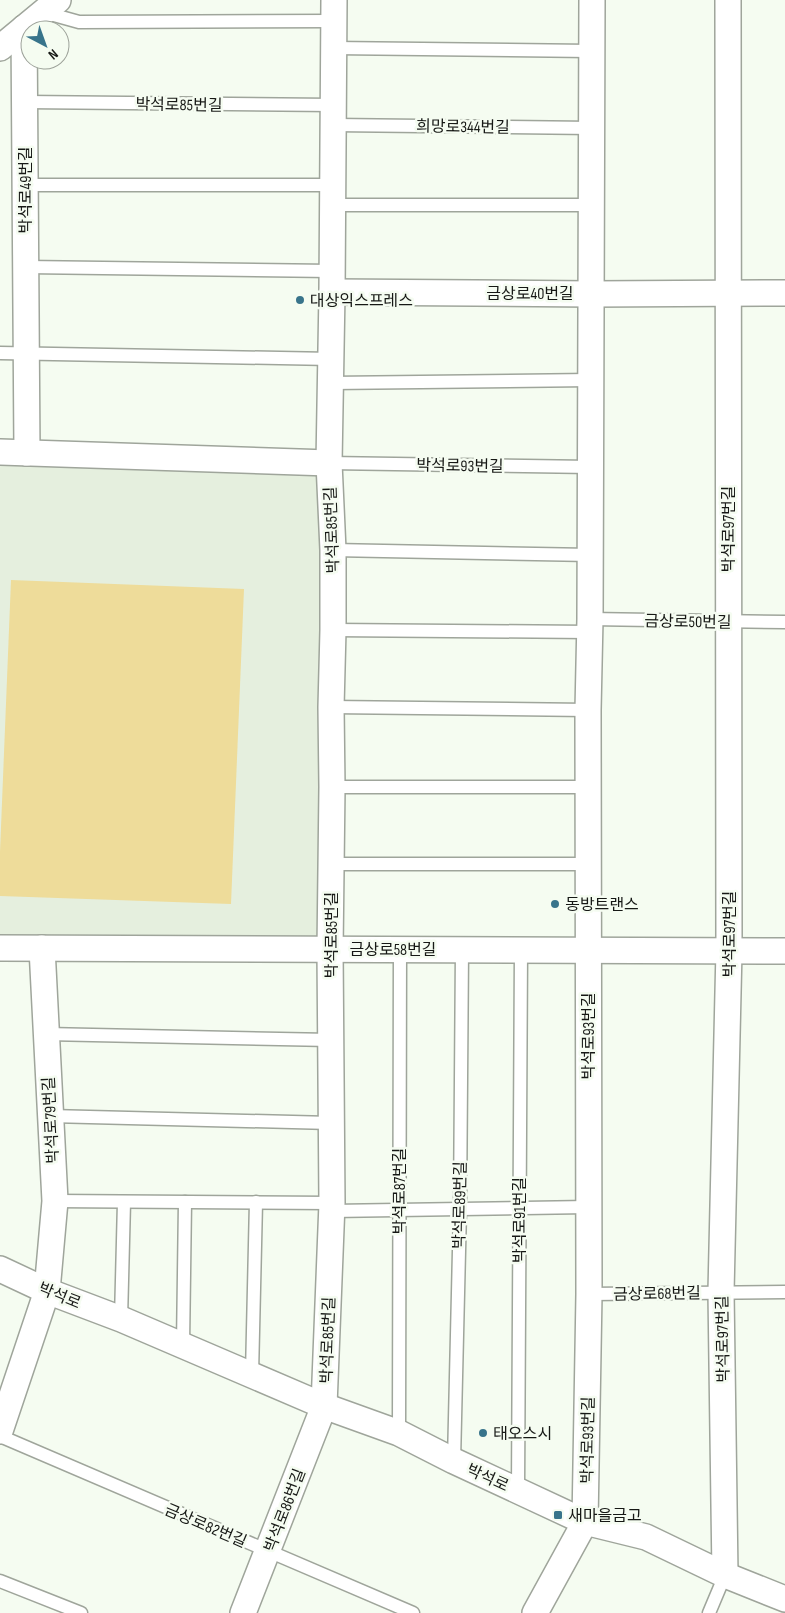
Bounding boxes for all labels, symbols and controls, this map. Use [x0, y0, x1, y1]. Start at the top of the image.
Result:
north arrow [20, 20, 70, 70]
text: N [45, 46, 62, 63]
street label: 박석로85번길 [135, 95, 223, 116]
street label: 희망로344번길 [416, 117, 510, 138]
street label: 박석로49번길 [17, 146, 36, 234]
street label: 금상로40번길 [486, 285, 574, 304]
place label: 대상익스프레스 [310, 292, 413, 311]
marker: 대상익스프레스 [294, 294, 306, 306]
street label: 박석로93번길 [416, 456, 504, 477]
street label: 박석로97번길 [720, 485, 739, 573]
street label: 박석로85번길 [321, 486, 344, 574]
street label: 금상로50번길 [644, 612, 732, 633]
street label: 박석로97번길 [721, 890, 740, 978]
street label: 박석로85번길 [323, 891, 342, 979]
place label: 동방트랜스 [565, 896, 639, 915]
marker: 동방트랜스 [549, 898, 561, 910]
street label: 금상로58번길 [349, 941, 437, 960]
street label: 박석로93번길 [580, 992, 599, 1080]
street label: 박석로79번길 [40, 1076, 63, 1164]
street label: 박석로87번길 [391, 1148, 410, 1234]
street label: 박석로89번길 [450, 1161, 471, 1249]
street label: 박석로91번길 [511, 1177, 530, 1263]
street label: 박석로 [35, 1279, 84, 1314]
street label: 금상로68번길 [613, 1284, 701, 1305]
street label: 박석로97번길 [713, 1295, 734, 1383]
street label: 박석로85번길 [317, 1296, 340, 1384]
street label: 박석로93번길 [578, 1396, 599, 1484]
place label: 태오스시 [493, 1425, 552, 1444]
marker: 태오스시 [477, 1427, 489, 1439]
street label: 박석로 [463, 1461, 512, 1496]
street label: 박석로86번길 [261, 1466, 310, 1555]
street label: 금상로82번길 [161, 1501, 249, 1552]
place label: 새마을금고 [568, 1507, 642, 1526]
marker: 새마을금고 [552, 1509, 564, 1521]

